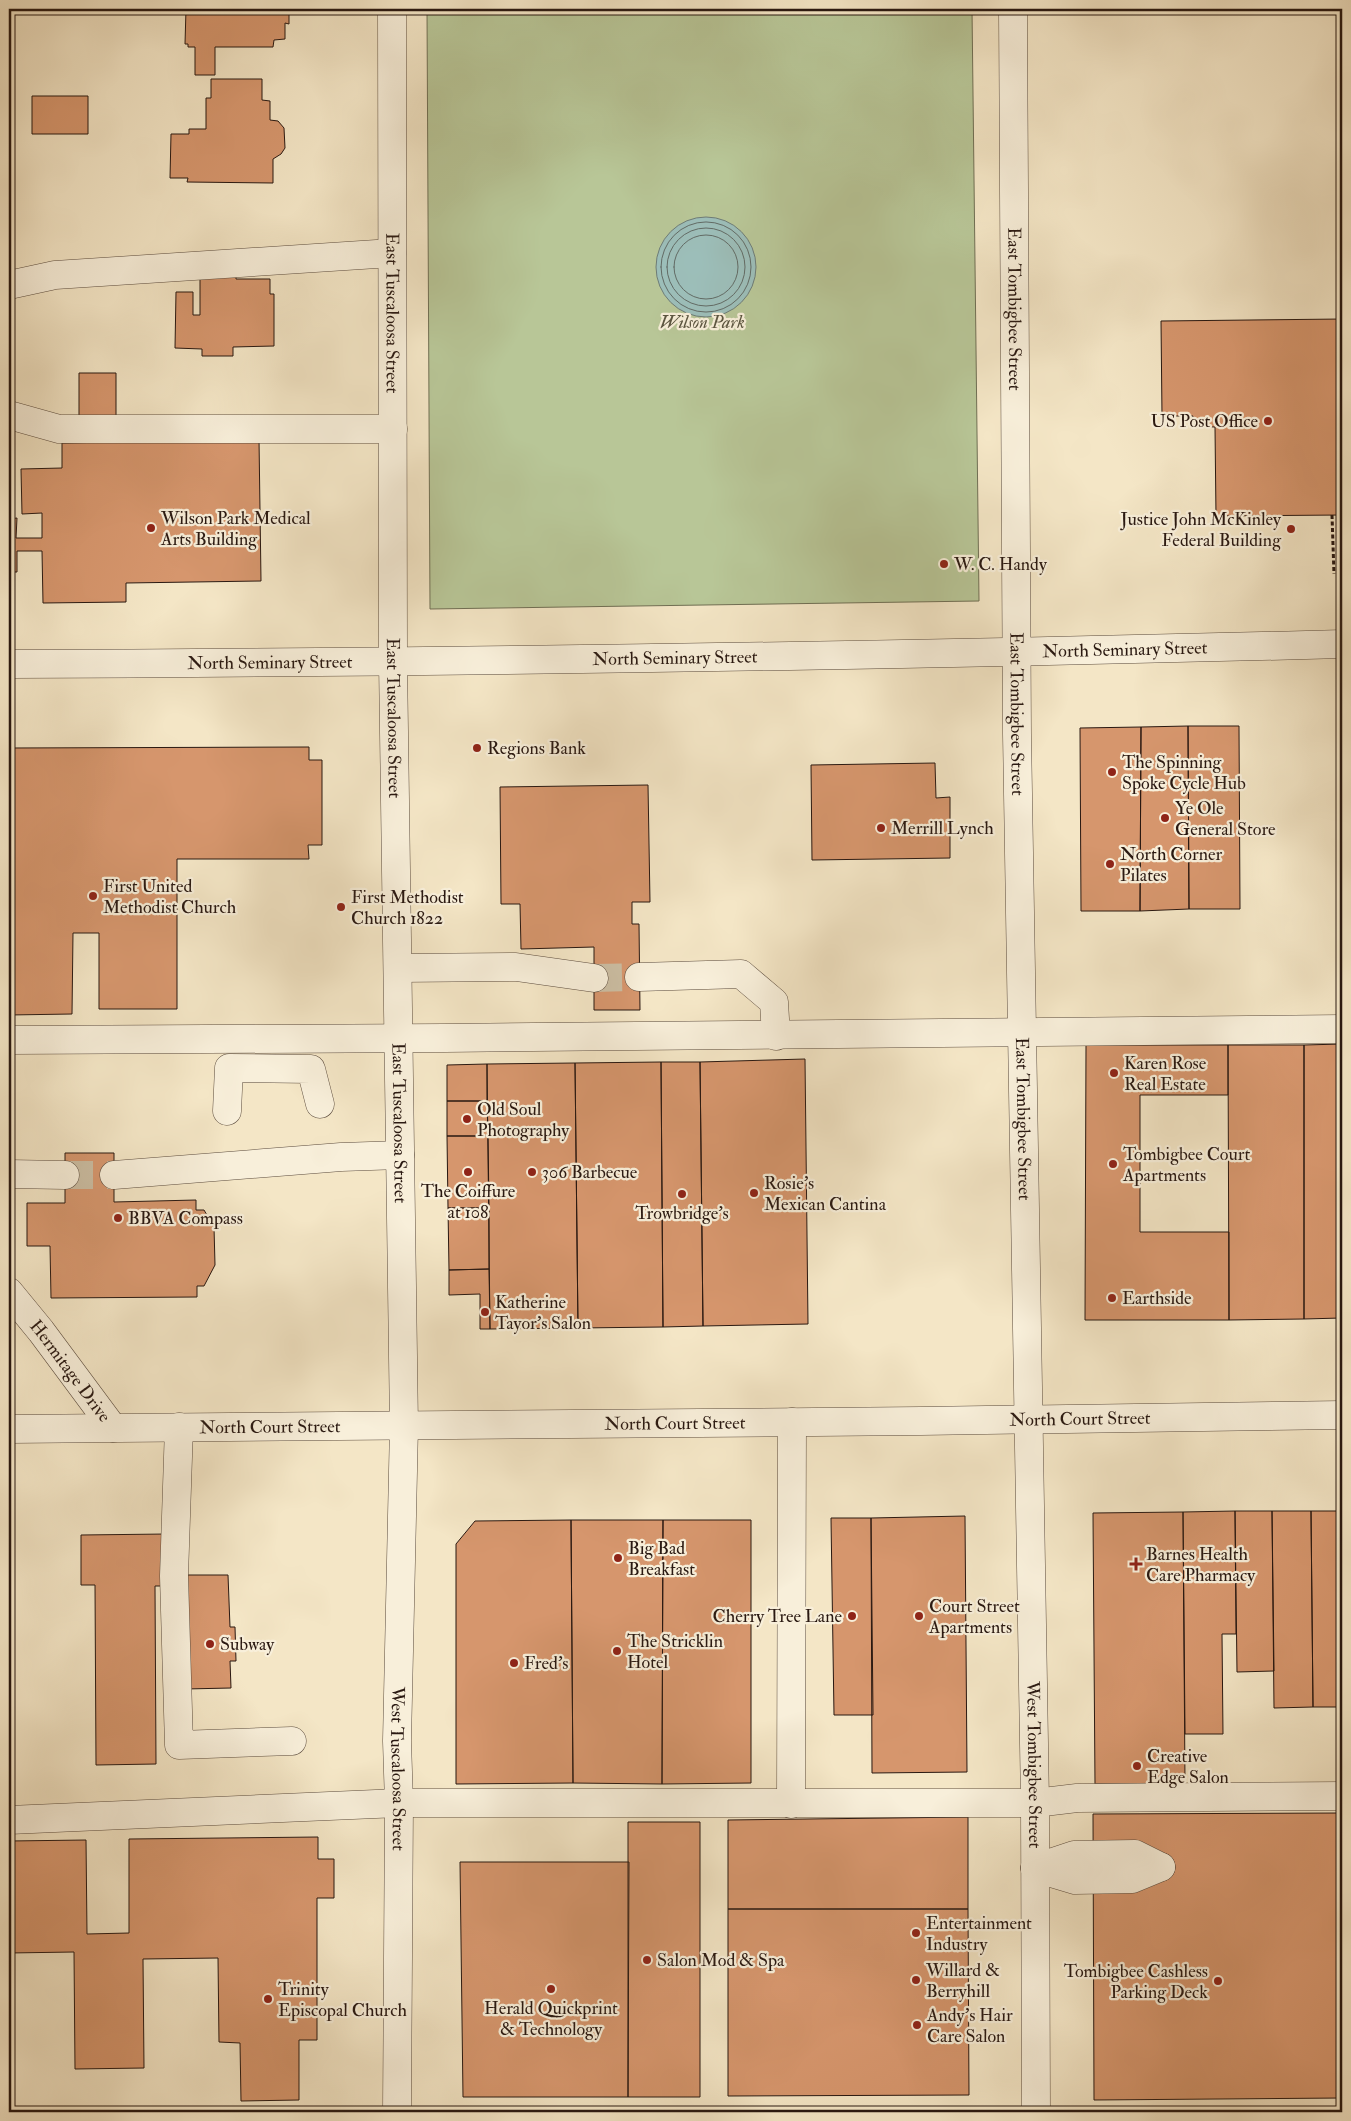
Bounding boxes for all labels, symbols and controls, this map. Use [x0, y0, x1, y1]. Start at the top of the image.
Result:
street label: East Tombigbee Street [1003, 227, 1027, 391]
street label: East Tuscaloosa Street [381, 233, 404, 393]
park label: Wilson Park [659, 311, 745, 334]
place label: US Post Office [1151, 410, 1258, 433]
marker: US Post Office [1262, 415, 1274, 427]
place label: Wilson Park Medical Arts Building [160, 507, 311, 551]
place label: Justice John McKinley Federal Building [1120, 508, 1282, 552]
marker: Wilson Park Medical Arts Building [145, 522, 157, 534]
marker: Justice John McKinley Federal Building [1285, 523, 1297, 535]
place label: W. C. Handy [953, 553, 1048, 576]
marker: W. C. Handy [938, 558, 950, 570]
street label: East Tombigbee Street [1005, 632, 1030, 796]
street label: North Seminary Street [1042, 636, 1208, 663]
street label: East Tuscaloosa Street [381, 638, 406, 799]
street label: North Seminary Street [592, 645, 758, 670]
street label: North Seminary Street [187, 650, 353, 674]
place label: Regions Bank [487, 737, 586, 760]
marker: Regions Bank [471, 742, 483, 754]
place label: The Spinning Spoke Cycle Hub [1122, 751, 1246, 795]
marker: The Spinning Spoke Cycle Hub [1106, 766, 1118, 778]
place label: Ye Ole General Store [1175, 797, 1276, 841]
marker: Ye Ole General Store [1159, 812, 1171, 824]
place label: Merrill Lynch [891, 817, 994, 840]
marker: Merrill Lynch [875, 822, 887, 834]
place label: North Corner Pilates [1120, 843, 1222, 887]
marker: North Corner Pilates [1104, 858, 1116, 870]
place label: First United Methodist Church [103, 875, 237, 919]
place label: First Methodist Church 1822 [351, 886, 464, 930]
marker: First United Methodist Church [87, 890, 99, 902]
marker: First Methodist Church 1822 [335, 901, 347, 913]
street label: East Tombigbee Street [1011, 1037, 1036, 1201]
street label: East Tuscaloosa Street [387, 1043, 412, 1204]
place label: Karen Rose Real Estate [1124, 1052, 1207, 1096]
marker: Karen Rose Real Estate [1108, 1067, 1120, 1079]
place label: Old Soul Photography [477, 1098, 570, 1142]
marker: Old Soul Photography [461, 1113, 473, 1125]
place label: Tombigbee Court Apartments [1122, 1143, 1251, 1187]
marker: Tombigbee Court Apartments [1107, 1158, 1119, 1170]
place label: 306 Barbecue [542, 1161, 638, 1184]
marker: The Coiffure at 108 [462, 1166, 474, 1178]
marker: 306 Barbecue [526, 1166, 538, 1178]
place label: Rosie's Mexican Cantina [764, 1172, 887, 1216]
place label: The Coiffure at 108 [421, 1180, 516, 1224]
marker: Rosie's Mexican Cantina [748, 1187, 760, 1199]
marker: Trowbridge's [676, 1188, 688, 1200]
place label: Trowbridge's [635, 1202, 729, 1225]
place label: BBVA Compass [128, 1207, 243, 1230]
marker: BBVA Compass [112, 1212, 124, 1224]
place label: Earthside [1122, 1287, 1192, 1310]
place label: Katherine Tayor's Salon [495, 1291, 591, 1335]
marker: Earthside [1106, 1292, 1118, 1304]
marker: Katherine Tayor's Salon [479, 1306, 491, 1318]
street label: Hermitage Drive [25, 1315, 116, 1427]
street label: North Court Street [1009, 1406, 1151, 1431]
street label: North Court Street [604, 1411, 746, 1435]
street label: North Court Street [199, 1415, 341, 1439]
place label: Big Bad Breakfast [628, 1537, 695, 1581]
place label: Barnes Health Care Pharmacy [1146, 1543, 1256, 1587]
marker: Big Bad Breakfast [612, 1552, 624, 1564]
marker: Barnes Health Care Pharmacy [1130, 1558, 1142, 1570]
place label: Court Street Apartments [928, 1595, 1020, 1639]
place label: Cherry Tree Lane [713, 1605, 842, 1628]
marker: Cherry Tree Lane [846, 1610, 858, 1622]
marker: Court Street Apartments [913, 1610, 925, 1622]
place label: The Stricklin Hotel [627, 1630, 723, 1674]
place label: Subway [220, 1633, 275, 1656]
marker: Subway [204, 1638, 216, 1650]
marker: The Stricklin Hotel [611, 1645, 623, 1657]
place label: Fred's [524, 1652, 568, 1675]
marker: Fred's [508, 1657, 520, 1669]
street label: West Tombigbee Street [1021, 1680, 1047, 1849]
street label: West Tuscaloosa Street [385, 1685, 411, 1851]
place label: Creative Edge Salon [1147, 1745, 1229, 1789]
marker: Creative Edge Salon [1131, 1760, 1143, 1772]
place label: Entertainment Industry [926, 1912, 1032, 1956]
marker: Entertainment Industry [910, 1927, 922, 1939]
place label: Salon Mod & Spa [657, 1949, 785, 1972]
marker: Salon Mod & Spa [641, 1954, 653, 1966]
place label: Willard & Berryhill [925, 1959, 1000, 2003]
place label: Tombigbee Cashless Parking Deck [1064, 1960, 1208, 2004]
marker: Willard & Berryhill [910, 1974, 922, 1986]
marker: Tombigbee Cashless Parking Deck [1212, 1975, 1224, 1987]
place label: Trinity Episcopal Church [278, 1978, 407, 2022]
marker: Herald Quickprint & Technology [545, 1983, 557, 1995]
marker: Trinity Episcopal Church [262, 1993, 274, 2005]
place label: Herald Quickprint & Technology [484, 1997, 618, 2041]
place label: Andy's Hair Care Salon [926, 2004, 1013, 2048]
marker: Andy's Hair Care Salon [911, 2019, 923, 2031]

